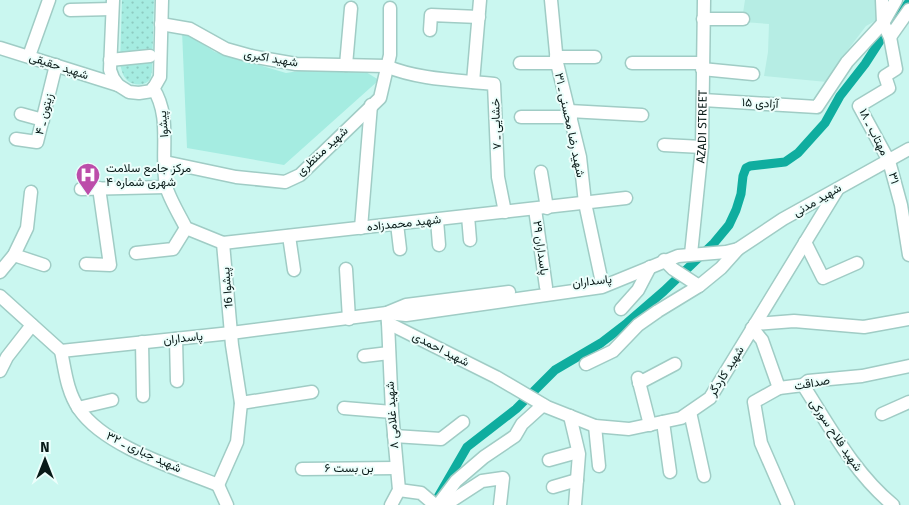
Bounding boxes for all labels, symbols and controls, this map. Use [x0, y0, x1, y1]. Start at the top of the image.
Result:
street label: شهید اکبری [243, 46, 299, 71]
street label: شهید حقیقی [27, 50, 90, 83]
street label: شهید رضا محسنی ـ ۳۱ [551, 71, 588, 179]
street label: AZADI STREET [693, 89, 710, 164]
street label: زیتون ـ ۴ [32, 92, 57, 136]
street label: آزادی ۱۵ [741, 95, 780, 112]
street label: خشایی ـ ۷ [488, 98, 505, 150]
street label: مهتاب ـ ۱۸ [855, 106, 892, 158]
street label: پیشوا [155, 110, 172, 138]
street label: شهید منتظری [293, 124, 351, 179]
place label: مرکز جامع سلامت شهری شماره ۴ [106, 161, 191, 190]
hospital icon: مرکز جامع سلامت شهری شماره ۴ [75, 162, 101, 196]
street label: ۳۱ [886, 171, 902, 185]
street label: شهید مدنی [790, 181, 844, 220]
street label: شهید محمدزاده [366, 212, 442, 235]
street label: پاسداران ۲۹ [529, 220, 552, 277]
street label: پیشوا 16 [218, 267, 237, 309]
street label: پاسداران [572, 272, 613, 291]
street label: پاسداران [163, 329, 204, 348]
street label: شهید احمدی [410, 329, 472, 370]
street label: شهید کاردگر [705, 343, 748, 400]
street label: صداقت [793, 373, 831, 393]
street label: ۸ شهید غلامی [383, 381, 402, 449]
street label: شهید فلاح سورکی [805, 396, 865, 475]
street label: شهید جباری ـ ۳۲ [104, 429, 184, 476]
north arrow [20, 435, 70, 485]
text: N [40, 439, 50, 456]
street label: بن بست ۶ [324, 461, 374, 476]

